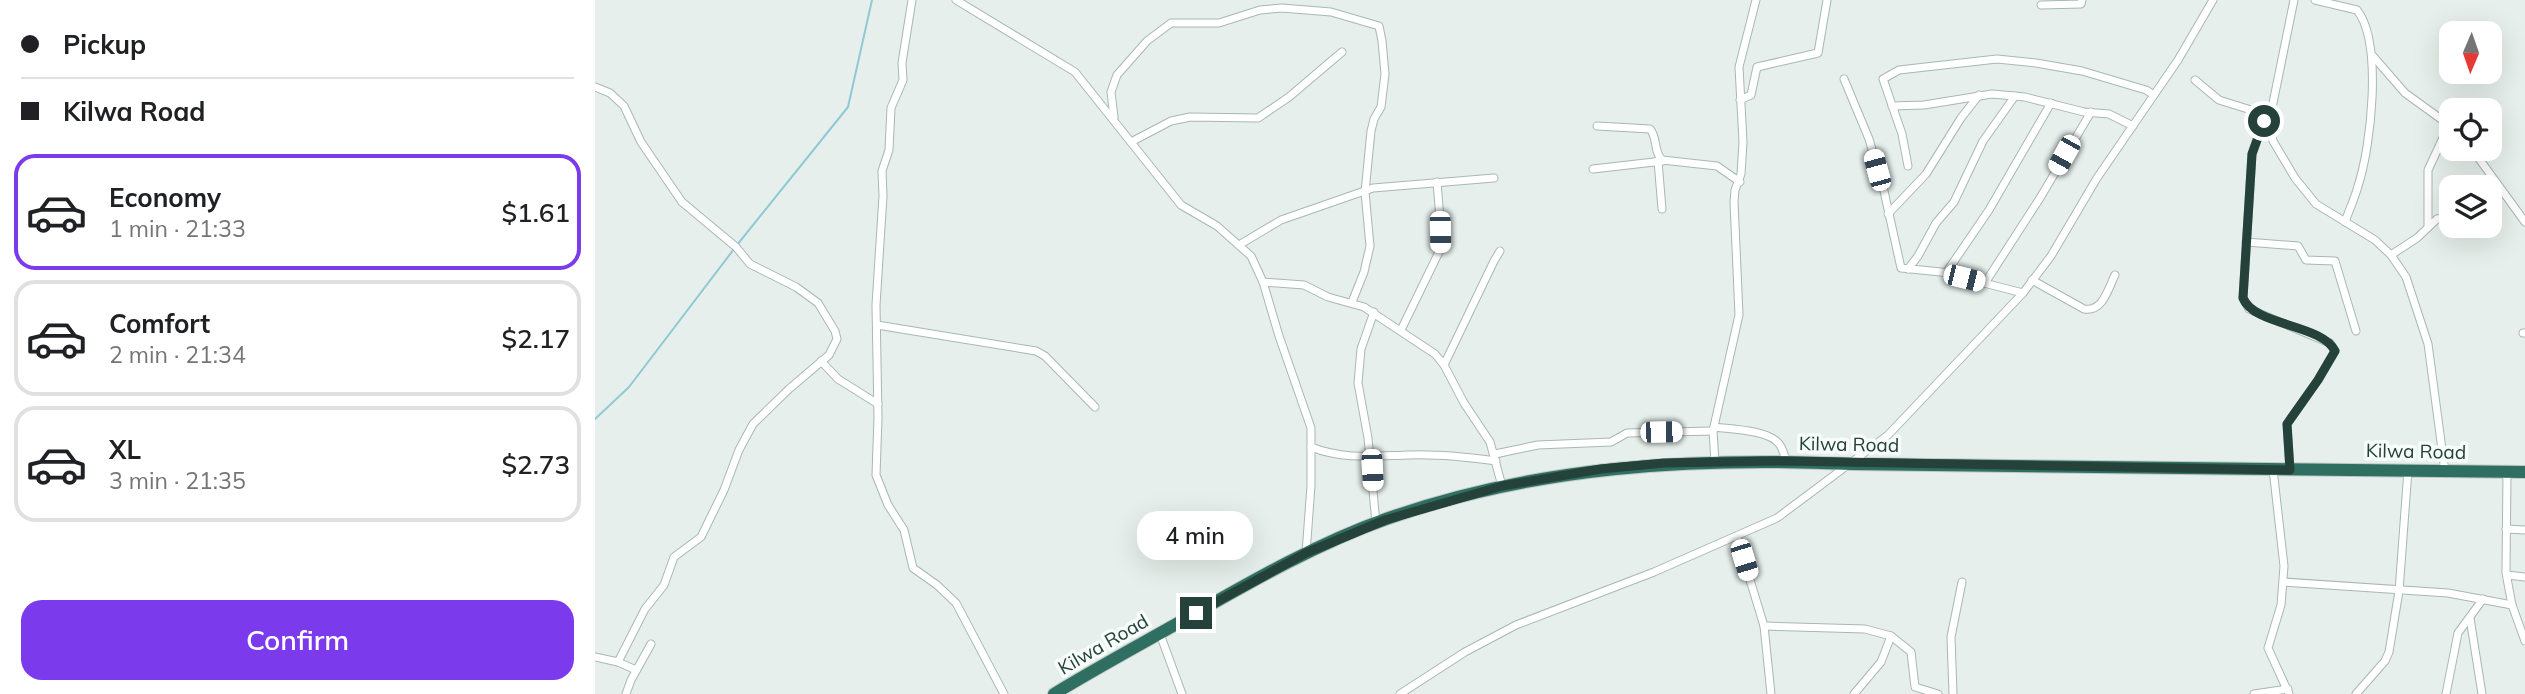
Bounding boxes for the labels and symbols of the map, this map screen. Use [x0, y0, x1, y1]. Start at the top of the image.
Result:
north arrow [2439, 21, 2503, 84]
route start [2248, 105, 2280, 137]
car [2045, 132, 2084, 178]
car [1862, 147, 1893, 193]
car [1430, 211, 1451, 253]
car [1942, 263, 1987, 293]
car [1640, 421, 1683, 443]
street label: Kilwa Road [1799, 431, 1899, 457]
street label: Kilwa Road [2366, 438, 2466, 464]
car [1361, 448, 1384, 492]
callout: 4 min [1138, 512, 1254, 560]
car [1728, 537, 1761, 583]
route end [1180, 597, 1212, 629]
street label: Kilwa Road [1054, 609, 1152, 679]

